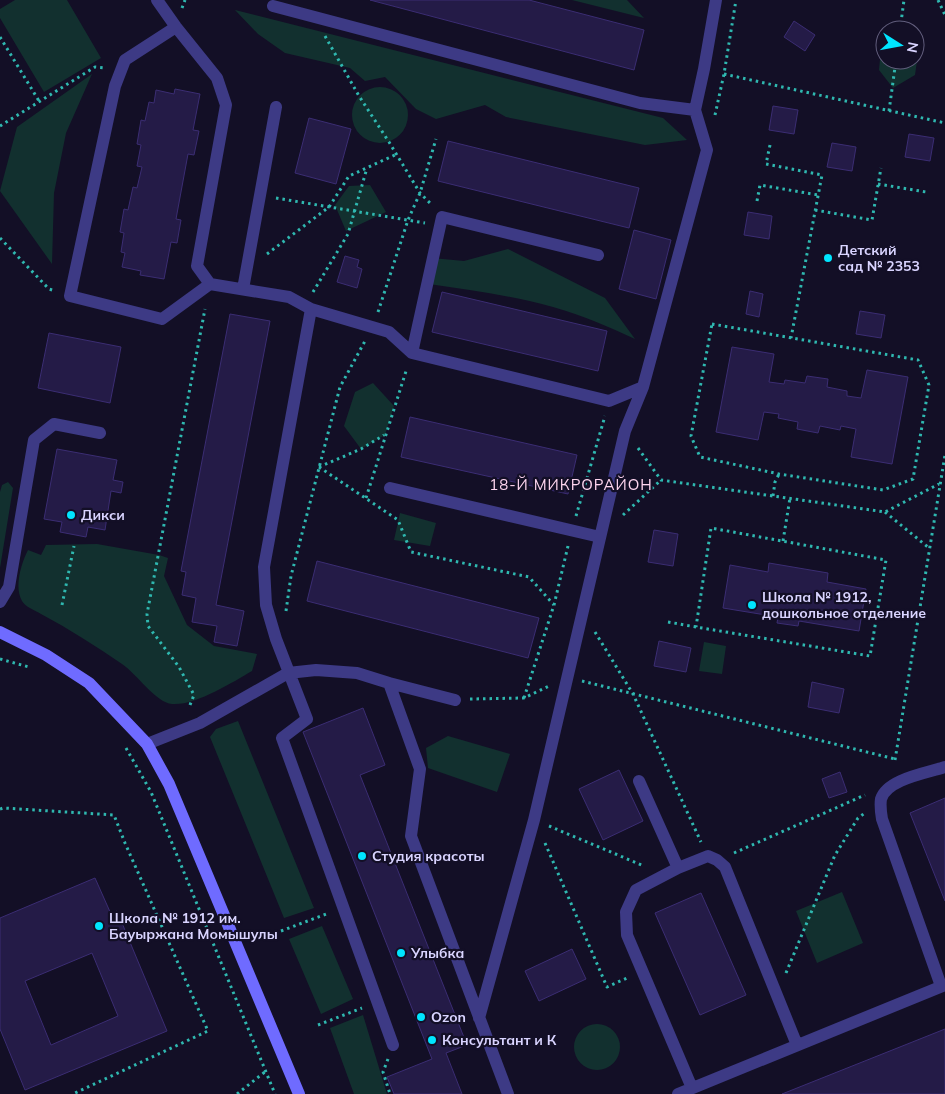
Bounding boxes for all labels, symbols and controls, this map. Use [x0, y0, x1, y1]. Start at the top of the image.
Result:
north arrow [875, 20, 925, 70]
text: N [903, 41, 923, 54]
place label: Детский сад № 2353 [838, 241, 920, 275]
marker: Детский сад № 2353 [822, 252, 834, 264]
district label: 18-Й МИКРОРАЙОН [489, 475, 653, 494]
place label: Дикси [81, 506, 125, 524]
marker: Дикси [65, 509, 77, 521]
place label: Школа № 1912, дошкольное отделение [762, 588, 926, 622]
marker: Школа № 1912, дошкольное отделение [746, 599, 758, 611]
place label: Студия красоты [372, 847, 485, 865]
marker: Студия красоты [356, 850, 368, 862]
place label: Школа № 1912 им. Бауыржана Момышулы [109, 909, 278, 943]
marker: Школа № 1912 им. Бауыржана Момышулы [93, 920, 105, 932]
place label: Улыбка [410, 944, 464, 962]
marker: Улыбка [395, 947, 407, 959]
place label: Ozon [431, 1008, 466, 1026]
marker: Ozon [415, 1011, 427, 1023]
place label: Консультант и К [442, 1031, 557, 1049]
marker: Консультант и К [426, 1034, 438, 1046]

